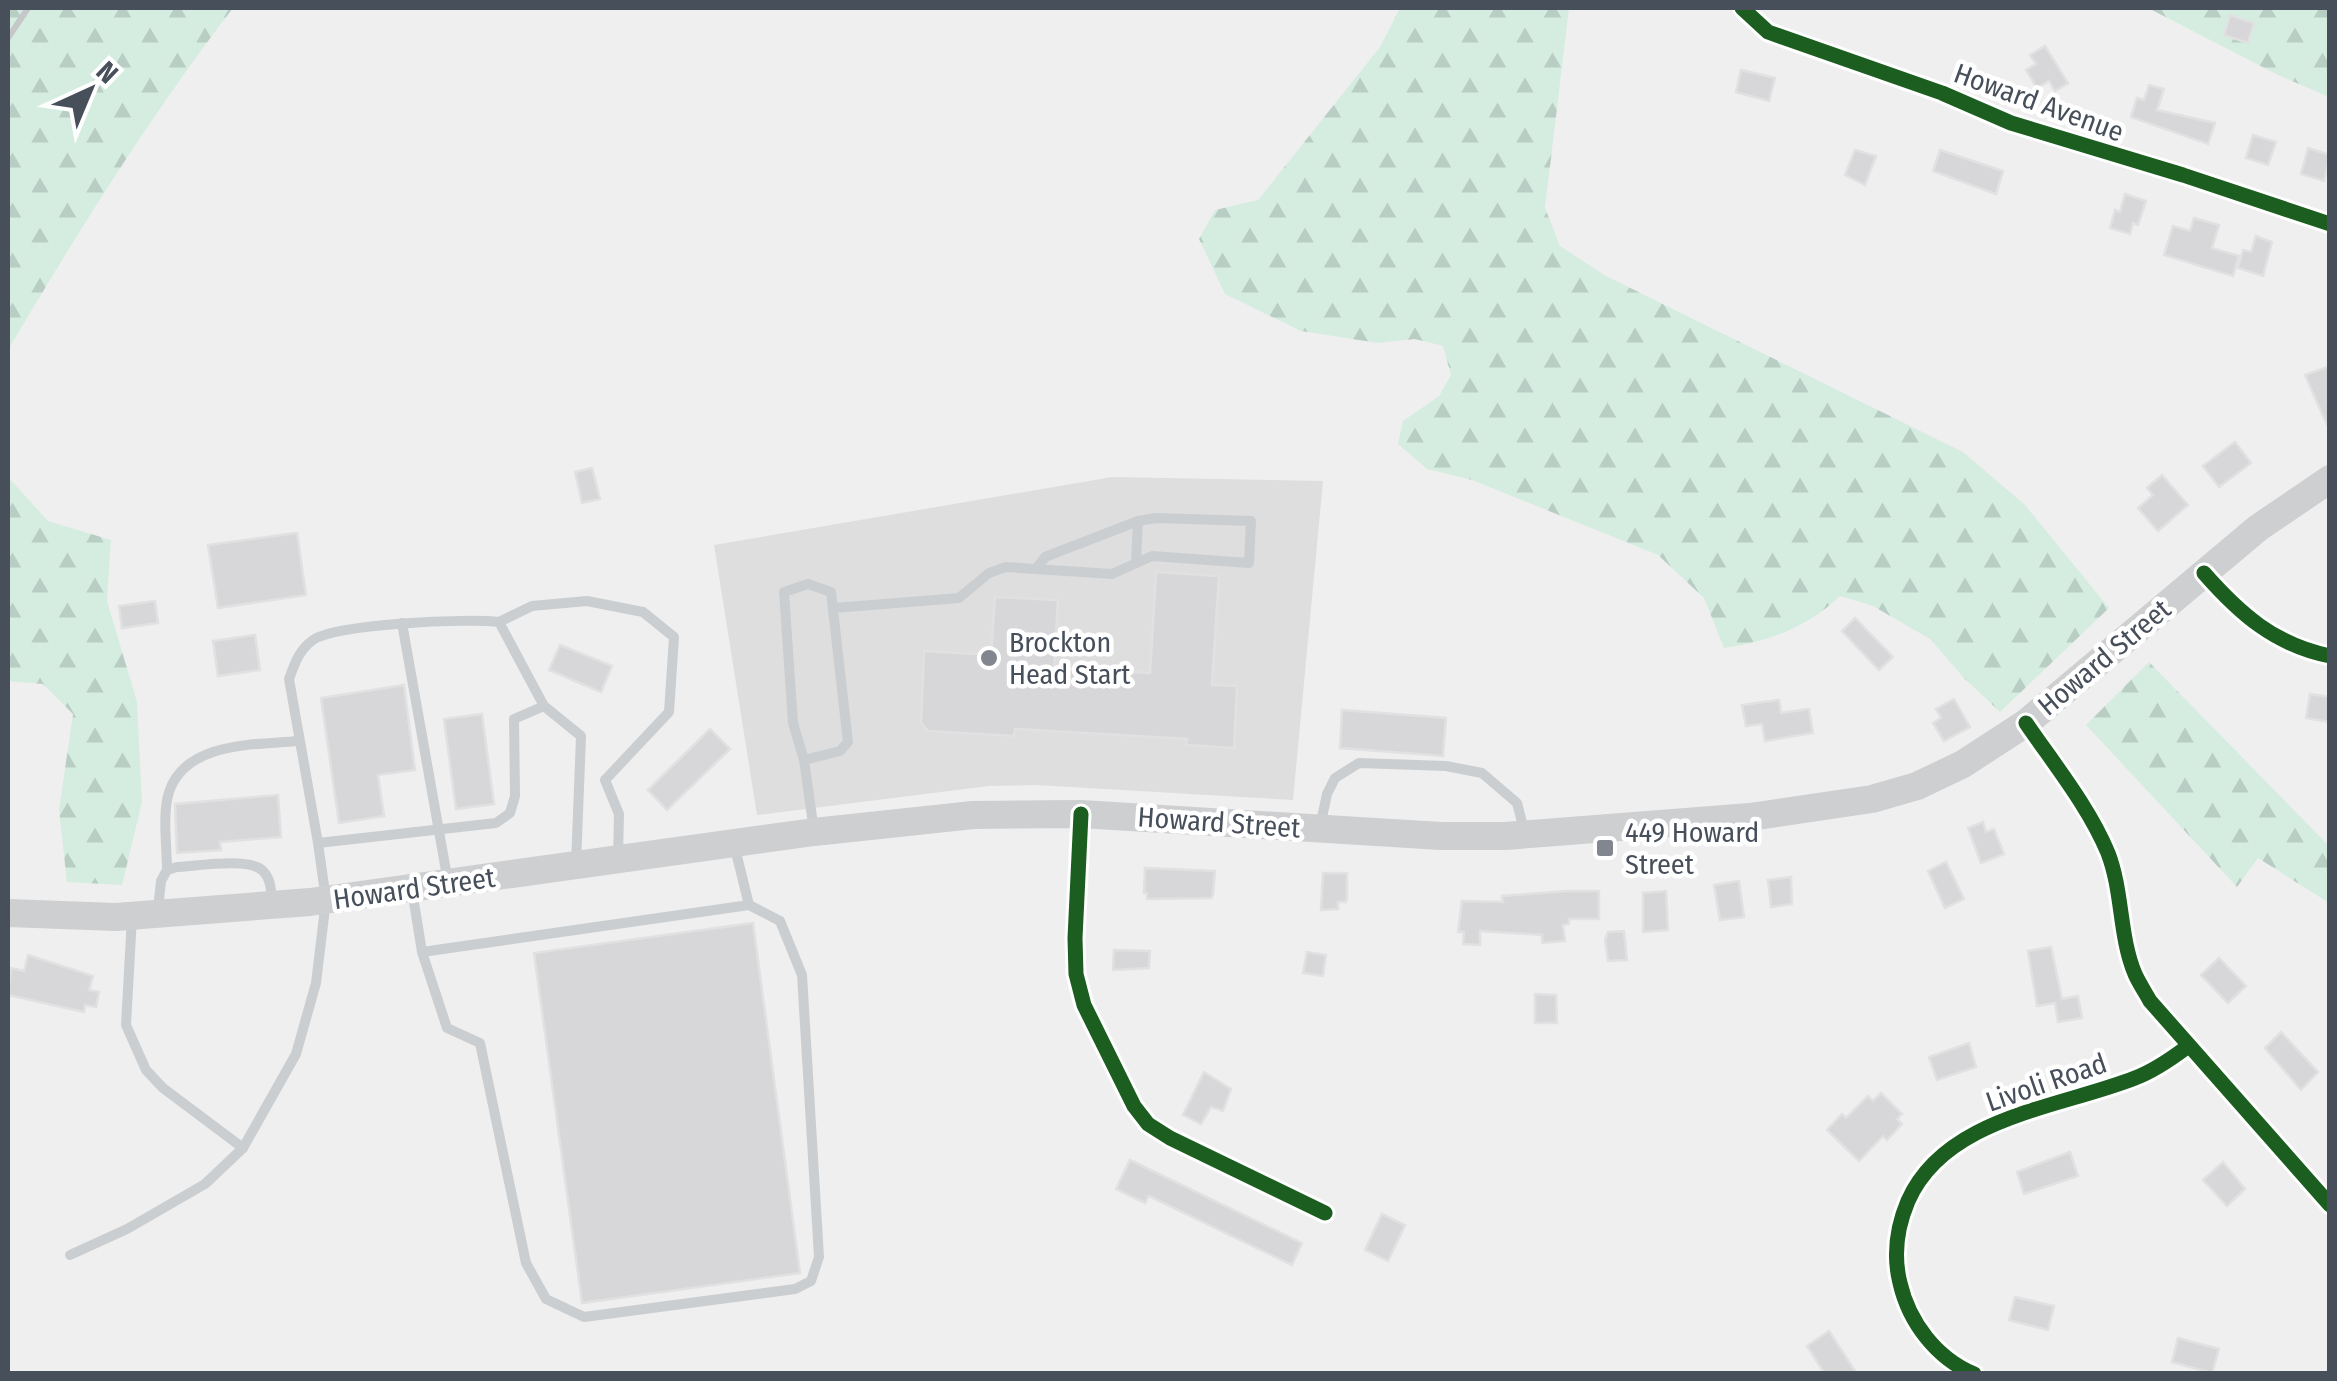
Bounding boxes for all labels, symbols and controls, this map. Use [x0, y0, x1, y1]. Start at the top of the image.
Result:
north arrow [40, 40, 140, 140]
text: N [90, 55, 125, 90]
street label: Howard Avenue [1950, 57, 2128, 148]
street label: Howard Street [2031, 592, 2178, 722]
place label: Brockton Head Start [1009, 626, 1131, 691]
marker: Brockton Head Start [978, 647, 1000, 669]
street label: Howard Street [1137, 800, 1302, 845]
place label: 449 Howard Street [1625, 816, 1759, 881]
marker: 449 Howard Street [1594, 837, 1616, 859]
street label: Howard Street [331, 861, 498, 916]
street label: Livoli Road [1981, 1046, 2111, 1119]

